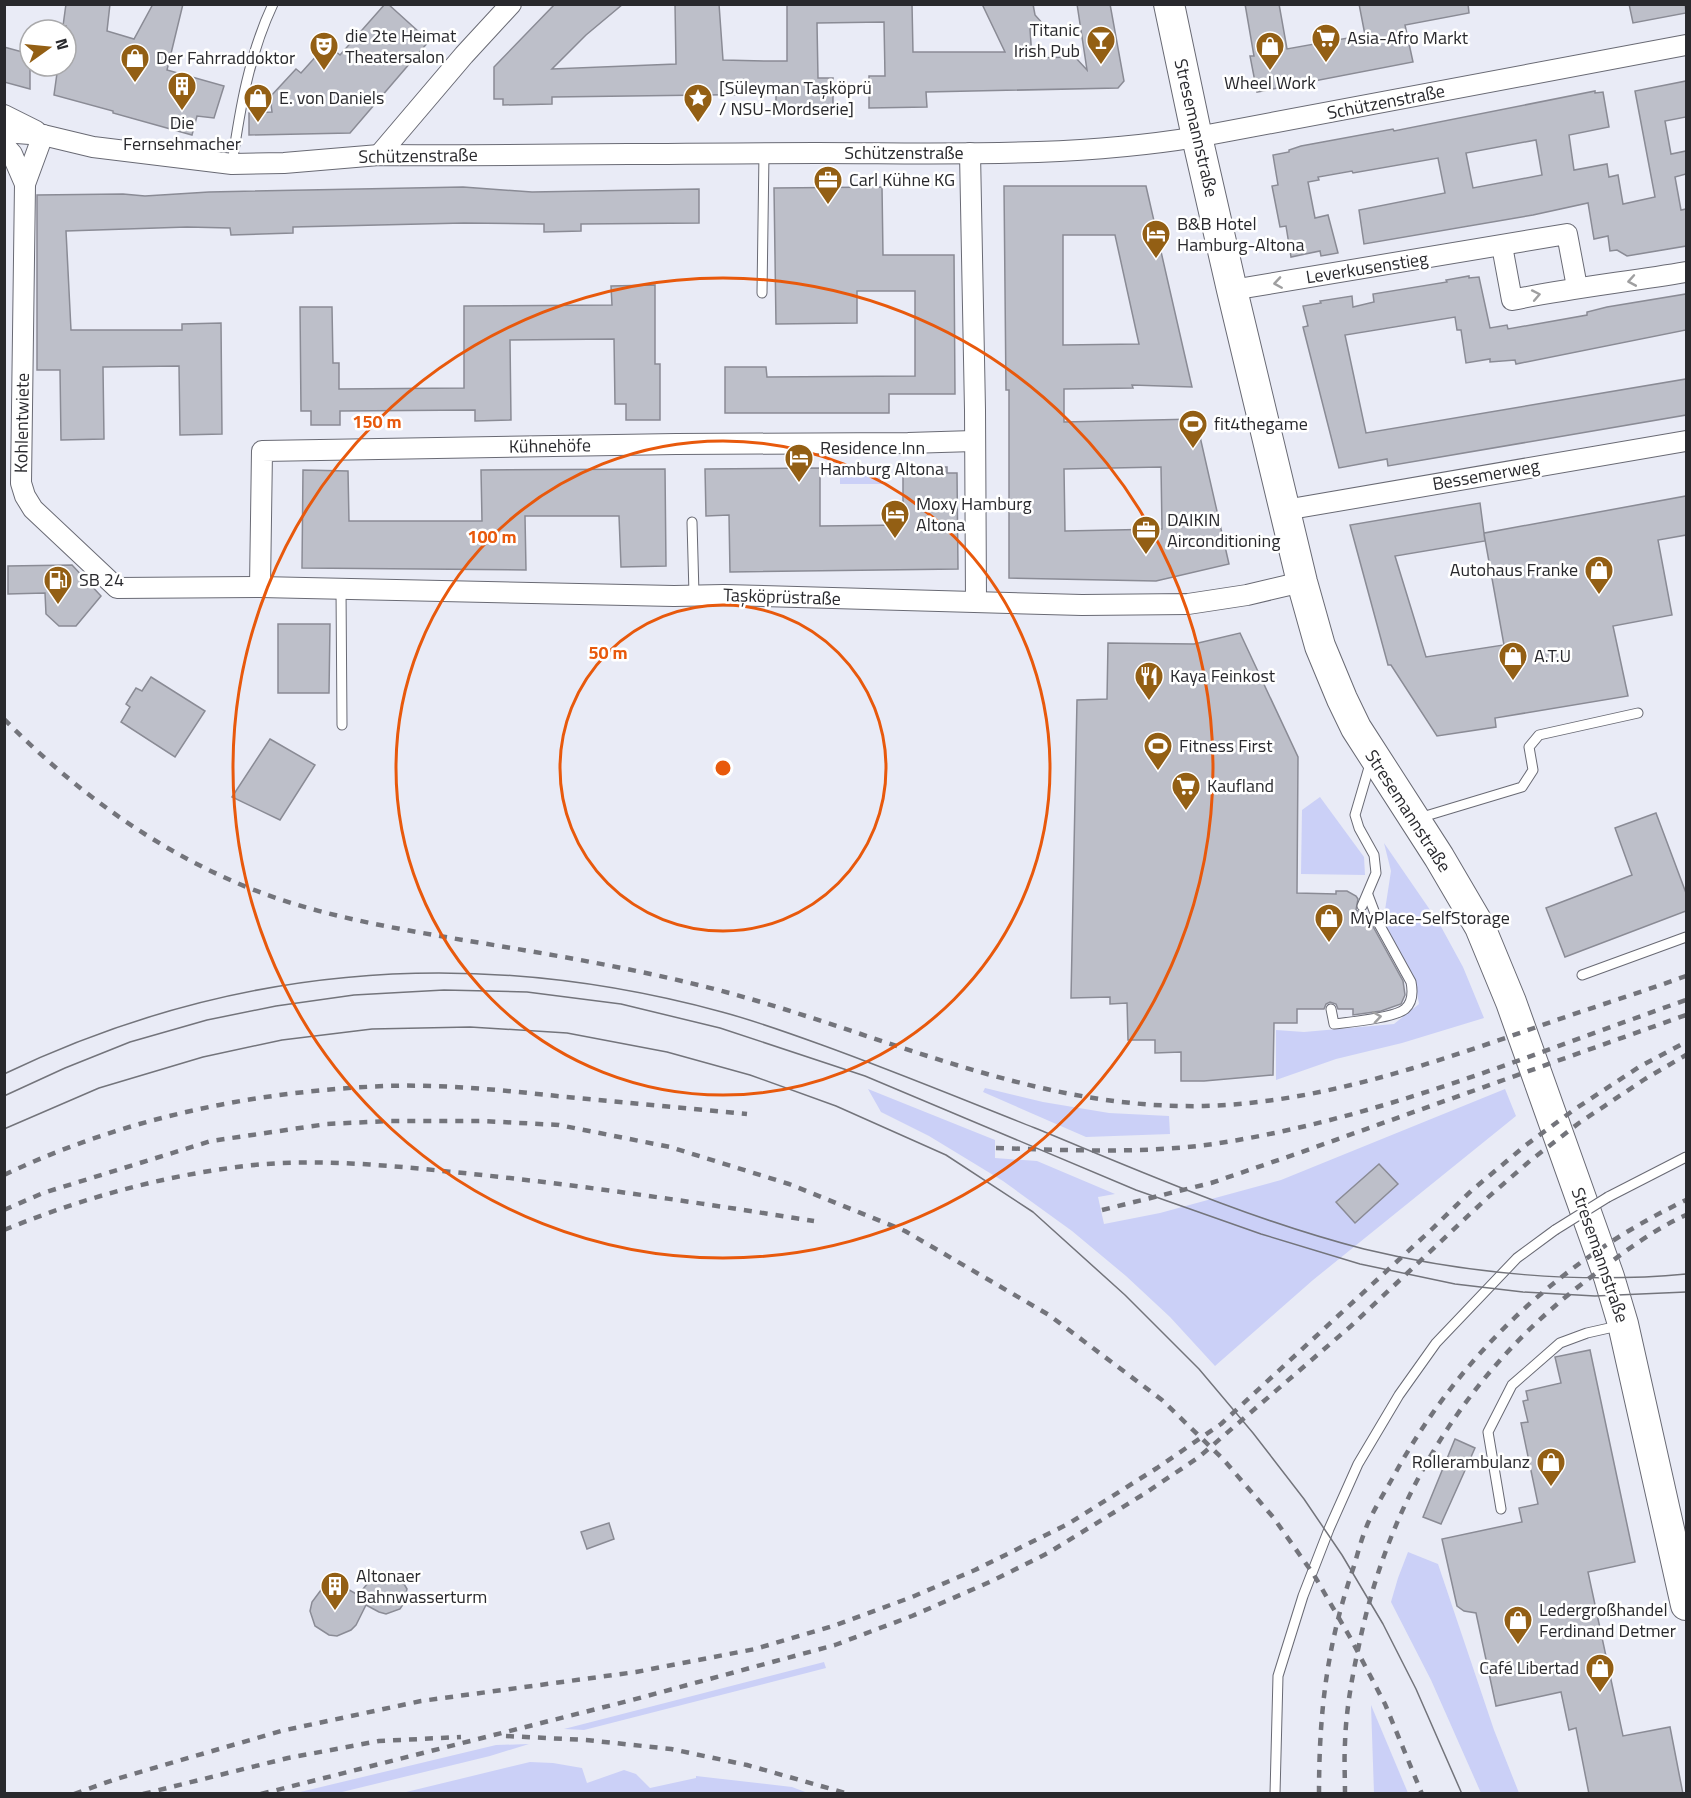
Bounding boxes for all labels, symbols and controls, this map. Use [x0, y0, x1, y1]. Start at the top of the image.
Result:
place label: Titanic Irish Pub [1014, 16, 1080, 64]
north arrow [18, 18, 78, 78]
place label: die 2te Heimat Theatersalon [345, 22, 457, 70]
supermarket icon: Asia-Afro Markt [1310, 22, 1342, 64]
bar icon: Titanic Irish Pub [1085, 24, 1117, 66]
place label: Asia-Afro Markt [1347, 24, 1469, 51]
theatre icon: die 2te Heimat Theatersalon [308, 30, 340, 72]
shop icon: Wheel Work [1254, 30, 1286, 72]
text: N [49, 36, 76, 53]
shop icon: Der Fahrraddoktor [119, 42, 151, 84]
place label: Der Fahrraddoktor [156, 44, 295, 71]
street label: Stresemannstraße [1167, 56, 1226, 200]
place label: Wheel Work [1224, 69, 1316, 96]
building icon: Die Fernsehmacher [166, 70, 198, 112]
place label: [Süleyman Taşköprü / NSU-Mordserie] [719, 74, 872, 122]
street label: Schützenstraße [1325, 77, 1447, 126]
shop icon: E. von Daniels [242, 82, 274, 124]
place icon: [Süleyman Taşköprü / NSU-Mordserie] [682, 82, 714, 124]
place label: E. von Daniels [279, 84, 384, 111]
place label: Die Fernsehmacher [123, 109, 241, 157]
street label: Schützenstraße [844, 139, 964, 166]
street label: Schützenstraße [358, 141, 478, 170]
office icon: Carl Kühne KG [812, 164, 844, 206]
place label: Carl Kühne KG [849, 166, 955, 193]
place label: B&B Hotel Hamburg-Altona [1177, 210, 1304, 258]
hotel icon: B&B Hotel Hamburg-Altona [1140, 218, 1172, 260]
street label: Leverkusenstieg [1304, 245, 1430, 291]
one-way arrow [1627, 274, 1637, 287]
one-way arrow [1273, 276, 1283, 289]
one-way arrow [1531, 289, 1541, 302]
street label: Kohlentwiete [7, 373, 36, 473]
text: 150 m [352, 408, 402, 435]
sports icon: fit4thegame [1177, 408, 1209, 450]
place label: fit4thegame [1214, 410, 1308, 437]
street label: Kühnehöfe [509, 431, 591, 460]
place label: Residence Inn Hamburg Altona [820, 434, 944, 482]
hotel icon: Residence Inn Hamburg Altona [783, 442, 815, 484]
street label: Bessemerweg [1430, 452, 1542, 497]
place label: Moxy Hamburg Altona [916, 490, 1032, 538]
hotel icon: Moxy Hamburg Altona [879, 498, 911, 540]
place label: DAIKIN Airconditioning [1167, 506, 1280, 554]
office icon: DAIKIN Airconditioning [1130, 514, 1162, 556]
text: 100 m [467, 523, 517, 550]
shop icon: Autohaus Franke [1583, 554, 1615, 596]
place label: Autohaus Franke [1450, 556, 1578, 583]
fuel station icon: SB 24 [42, 564, 74, 606]
place label: SB 24 [79, 566, 124, 593]
street label: Taşköprüstraße [723, 581, 841, 612]
text: 50 m [588, 639, 628, 666]
shop icon: A.T.U [1497, 640, 1529, 682]
place label: A.T.U [1534, 642, 1571, 669]
restaurant icon: Kaya Feinkost [1133, 660, 1165, 702]
place label: Kaya Feinkost [1170, 662, 1276, 689]
sports icon: Fitness First [1142, 730, 1174, 772]
place label: Fitness First [1179, 732, 1273, 759]
street label: Stresemannstraße [1359, 744, 1458, 877]
centre of rings [713, 758, 733, 778]
supermarket icon: Kaufland [1170, 770, 1202, 812]
place label: Kaufland [1207, 772, 1274, 799]
shop icon: MyPlace-SelfStorage [1313, 902, 1345, 944]
place label: MyPlace-SelfStorage [1350, 904, 1510, 931]
one-way arrow [1372, 1012, 1381, 1024]
street label: Stresemannstraße [1565, 1184, 1636, 1326]
shop icon: Rollerambulanz [1535, 1446, 1567, 1488]
place label: Rollerambulanz [1412, 1448, 1530, 1475]
place label: Altonaer Bahnwasserturm [356, 1562, 487, 1610]
building icon: Altonaer Bahnwasserturm [319, 1570, 351, 1612]
place label: Ledergroßhandel Ferdinand Detmer [1539, 1596, 1676, 1644]
shop icon: Ledergroßhandel Ferdinand Detmer [1502, 1604, 1534, 1646]
shop icon: Café Libertad [1584, 1652, 1616, 1694]
place label: Café Libertad [1479, 1654, 1579, 1681]

